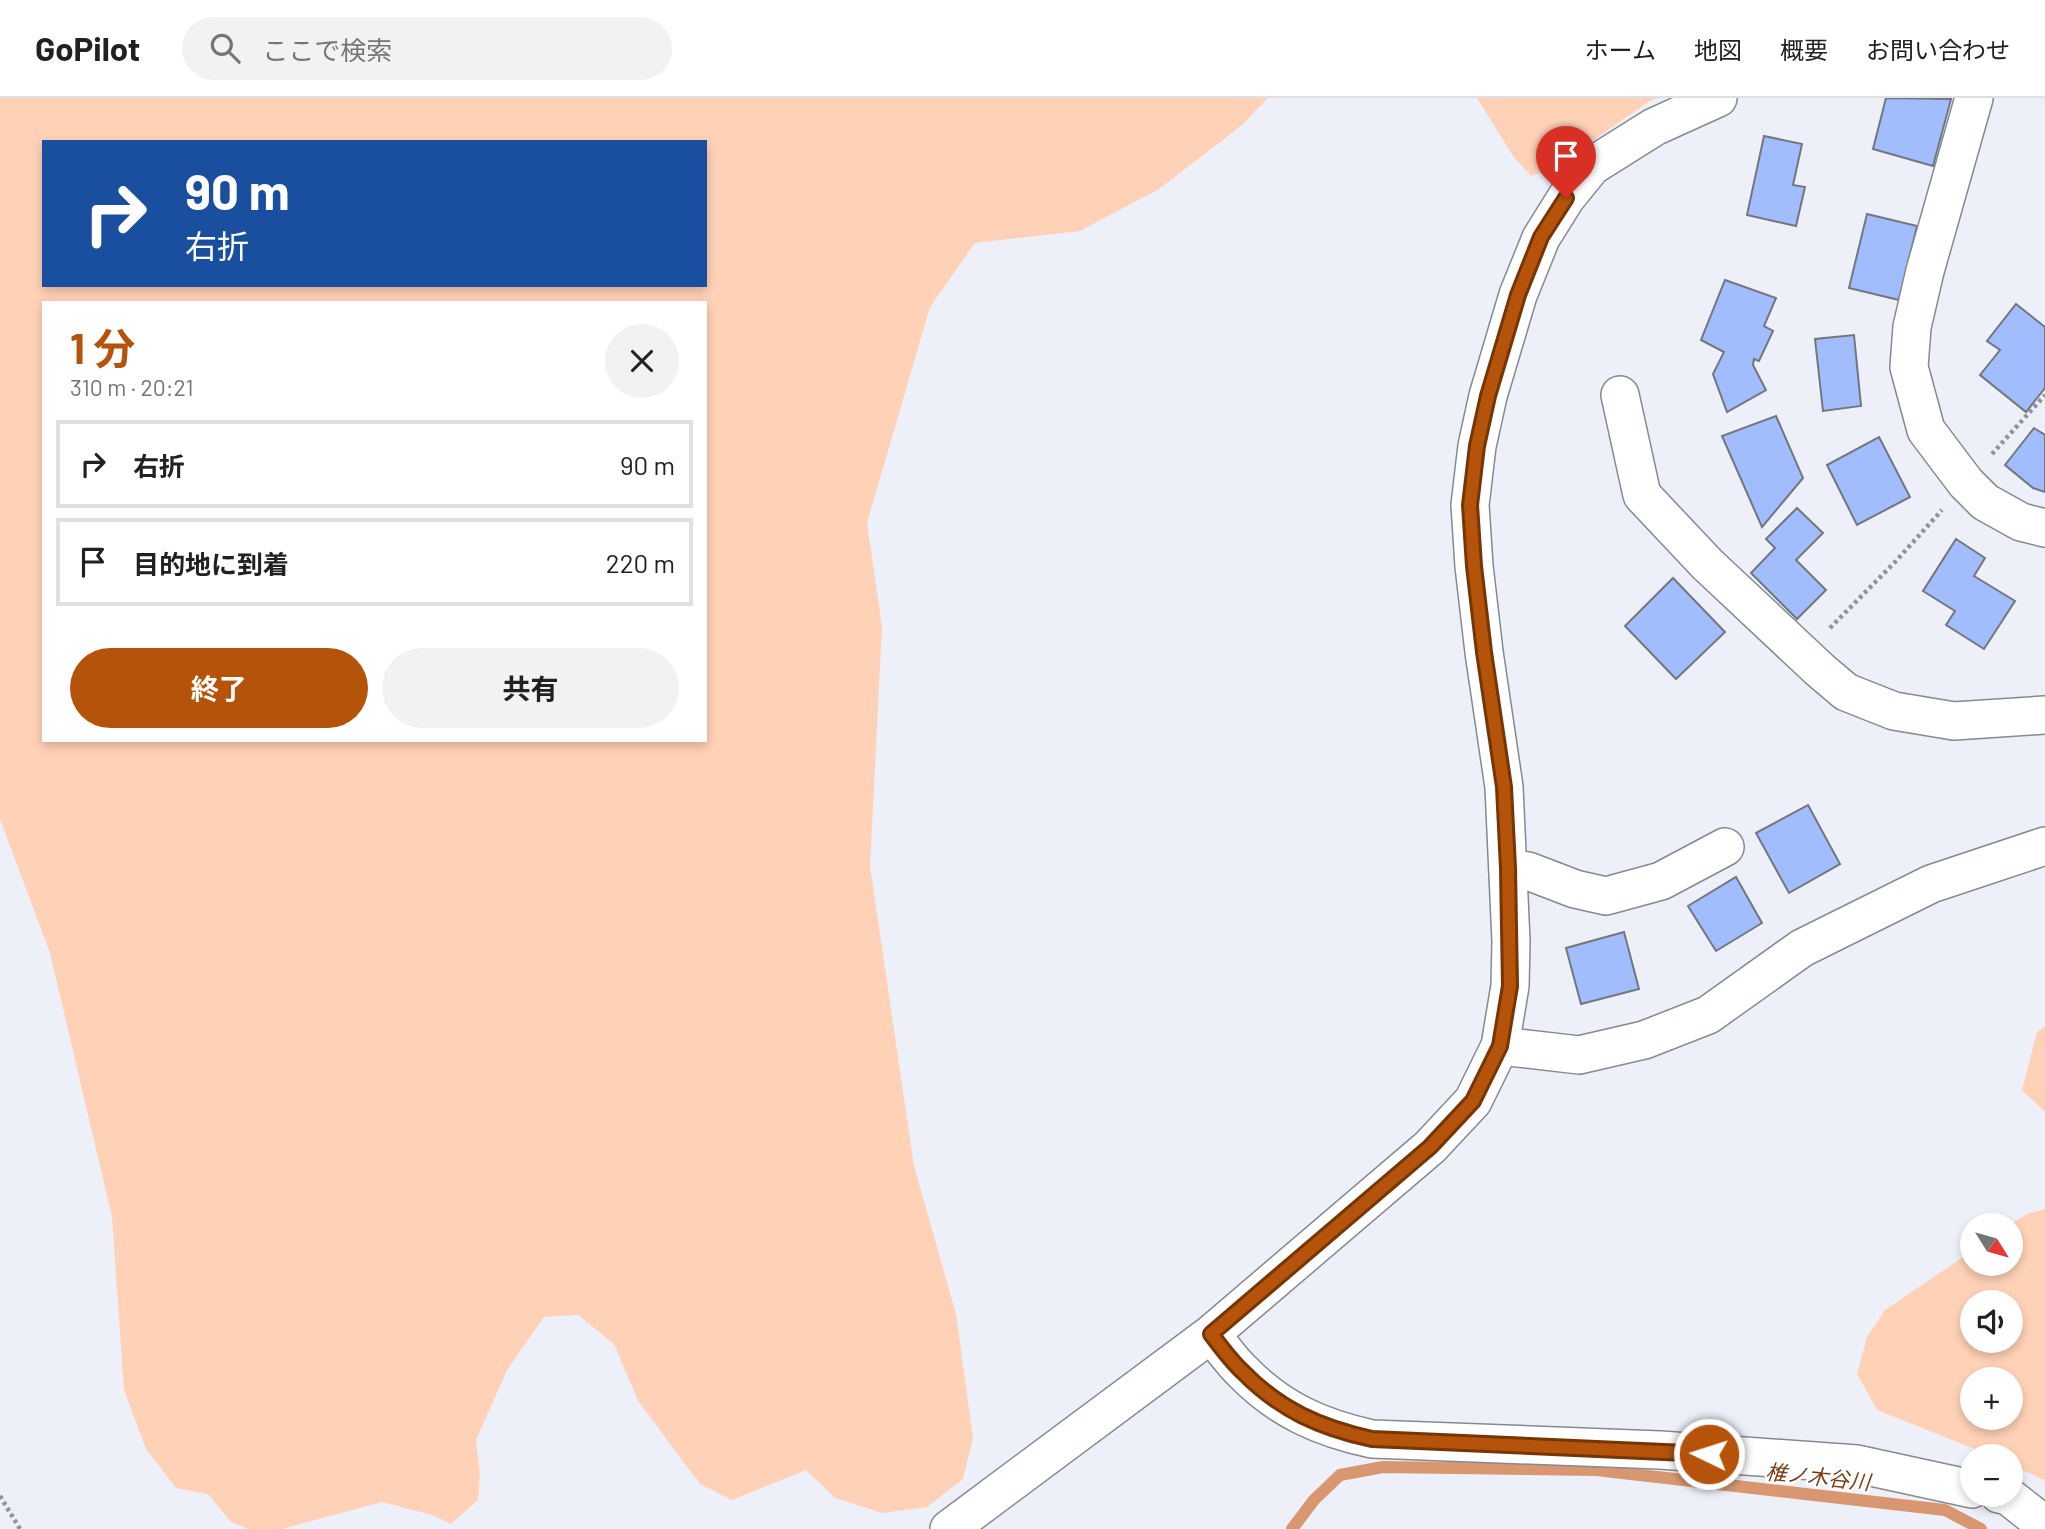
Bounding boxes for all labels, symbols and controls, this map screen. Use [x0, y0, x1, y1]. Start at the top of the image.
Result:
search box [182, 17, 672, 80]
text: GoPilot [35, 28, 140, 68]
icon: search [206, 29, 244, 67]
text: ここで検索 [262, 34, 392, 65]
text: ホーム [1585, 35, 1656, 64]
text: 地図 [1694, 35, 1742, 64]
text: 概要 [1780, 35, 1828, 64]
text: お問い合わせ [1866, 35, 2010, 64]
pin [1536, 126, 1596, 198]
icon: arrive [1547, 137, 1585, 175]
text: 90 m [185, 161, 290, 220]
icon: right [70, 168, 161, 259]
text: 右折 [185, 226, 249, 264]
text: 1 分 [70, 322, 135, 372]
button: close [605, 324, 679, 398]
text: 310 m · 20:21 [70, 373, 194, 401]
icon: right [74, 445, 112, 483]
text: 90 m [620, 449, 675, 480]
text: 右折 [133, 450, 185, 481]
icon: arrive [74, 543, 112, 581]
text: 220 m [606, 547, 675, 578]
text: 目的地に到着 [133, 548, 289, 579]
button: 終了 [70, 648, 368, 728]
button: 共有 [382, 648, 679, 728]
north arrow [1960, 1213, 2023, 1276]
map controls [1960, 1213, 2023, 1507]
button: sound [1960, 1290, 2023, 1353]
button: + [1960, 1367, 2023, 1430]
position arrow [1672, 1417, 1746, 1491]
button: − [1960, 1444, 2023, 1507]
water label: 椎ノ木谷川 [1764, 1458, 1874, 1494]

